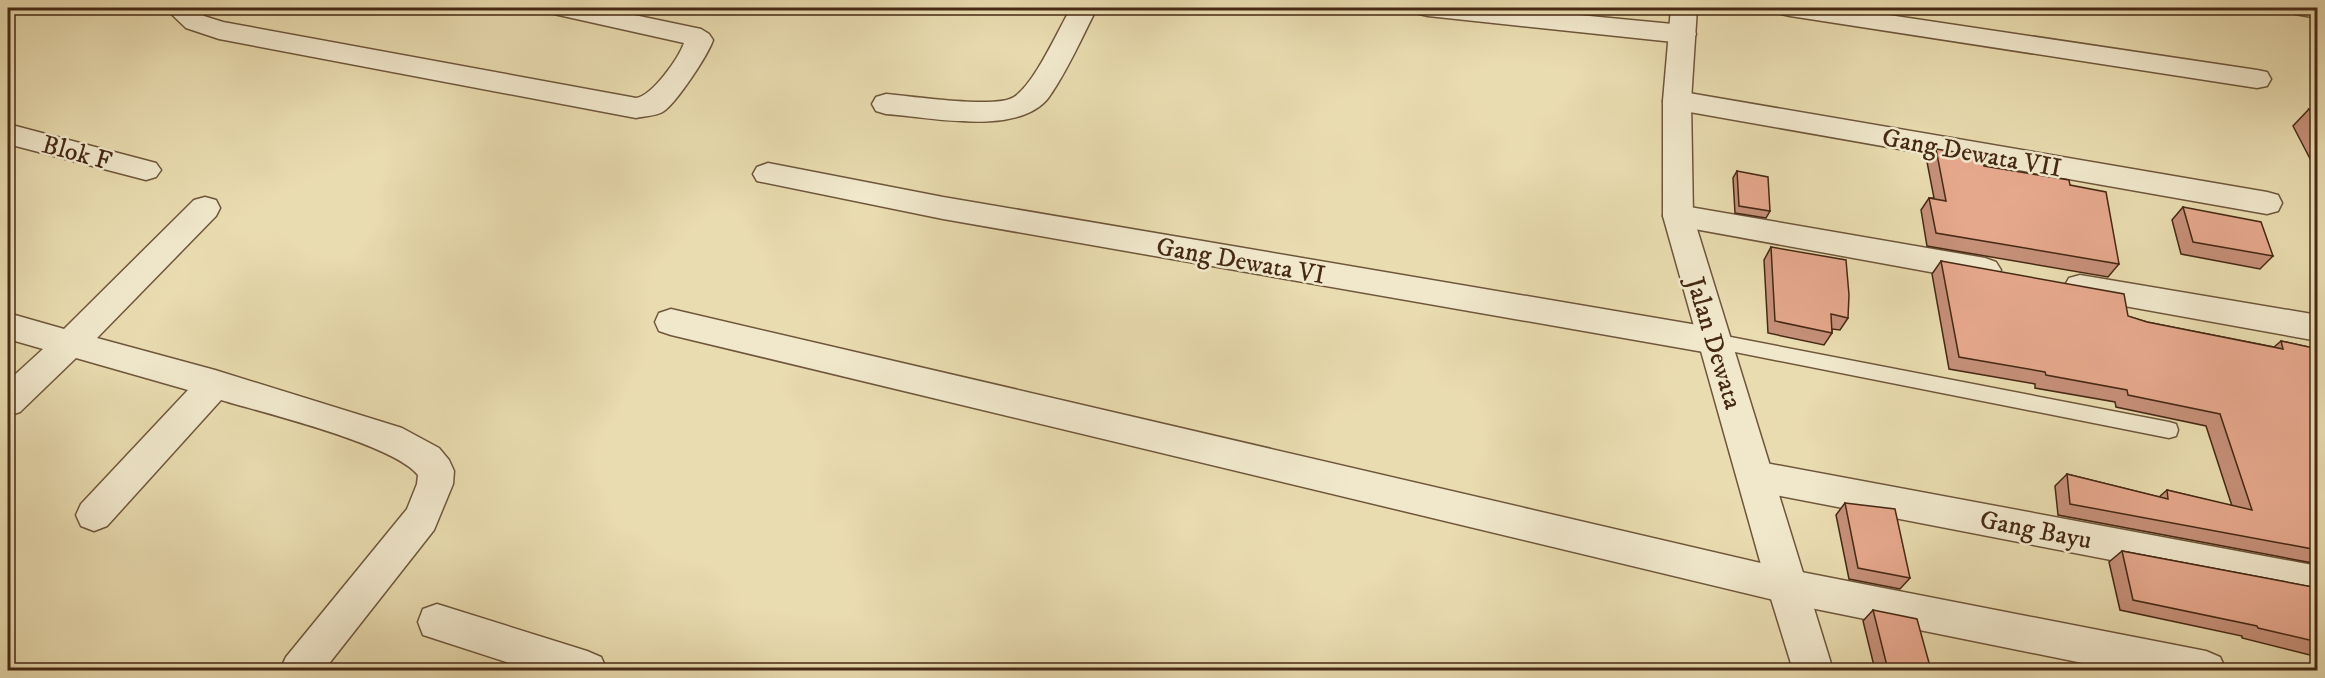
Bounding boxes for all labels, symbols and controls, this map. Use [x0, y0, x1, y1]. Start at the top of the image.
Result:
street label: Gang Dewata VII [1879, 121, 2064, 185]
street label: Blok F [38, 128, 115, 179]
street label: Gang Dewata VI [1154, 230, 1328, 293]
street label: Jalan Dewata [1677, 272, 1749, 413]
street label: Gang Bayu [1977, 503, 2094, 557]

